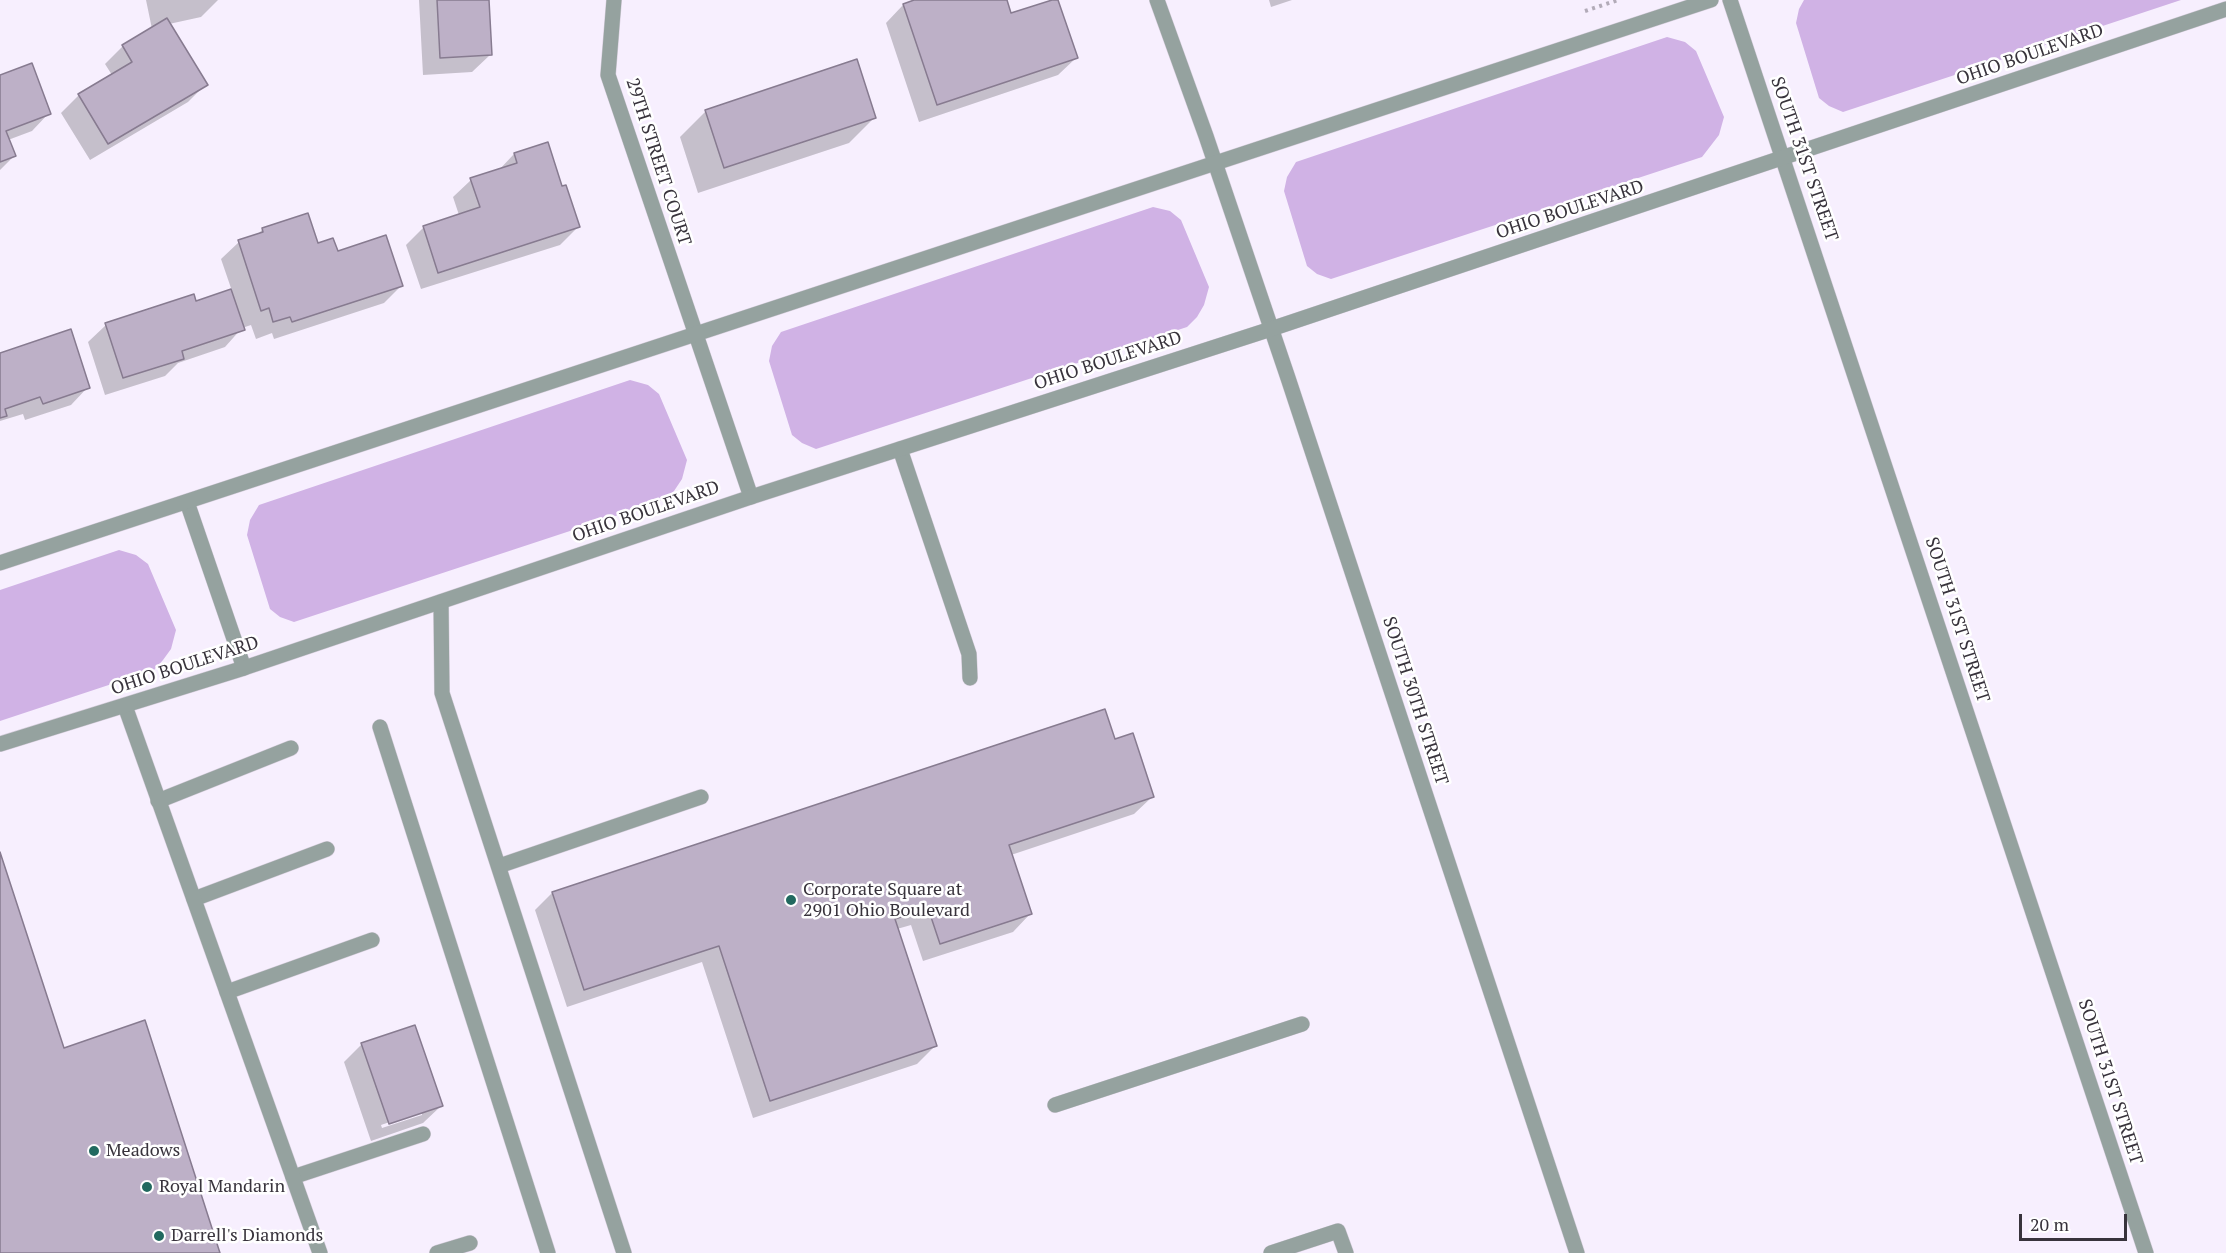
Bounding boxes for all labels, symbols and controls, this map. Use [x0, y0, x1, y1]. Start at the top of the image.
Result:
street label: OHIO BOULEVARD [1954, 20, 2106, 90]
street label: SOUTH 31ST STREET [1766, 74, 1842, 244]
street label: 29TH STREET COURT [621, 76, 695, 248]
street label: OHIO BOULEVARD [1493, 176, 1647, 244]
street label: OHIO BOULEVARD [1031, 327, 1185, 395]
street label: OHIO BOULEVARD [570, 477, 722, 547]
street label: SOUTH 31ST STREET [1920, 535, 1994, 705]
street label: SOUTH 30TH STREET [1378, 614, 1452, 788]
street label: OHIO BOULEVARD [108, 632, 262, 700]
place label: Corporate Square at 2901 Ohio Boulevard [803, 879, 970, 922]
marker: Corporate Square at 2901 Ohio Boulevard [784, 893, 798, 907]
street label: SOUTH 31ST STREET [2073, 997, 2147, 1167]
place label: Meadows [106, 1140, 180, 1162]
marker: Meadows [87, 1144, 101, 1158]
place label: Royal Mandarin [159, 1176, 285, 1198]
marker: Royal Mandarin [140, 1180, 154, 1194]
scale bar [2022, 1202, 2130, 1240]
text: 20 m [2030, 1212, 2069, 1236]
place label: Darrell's Diamonds [171, 1225, 323, 1247]
marker: Darrell's Diamonds [152, 1229, 166, 1243]

